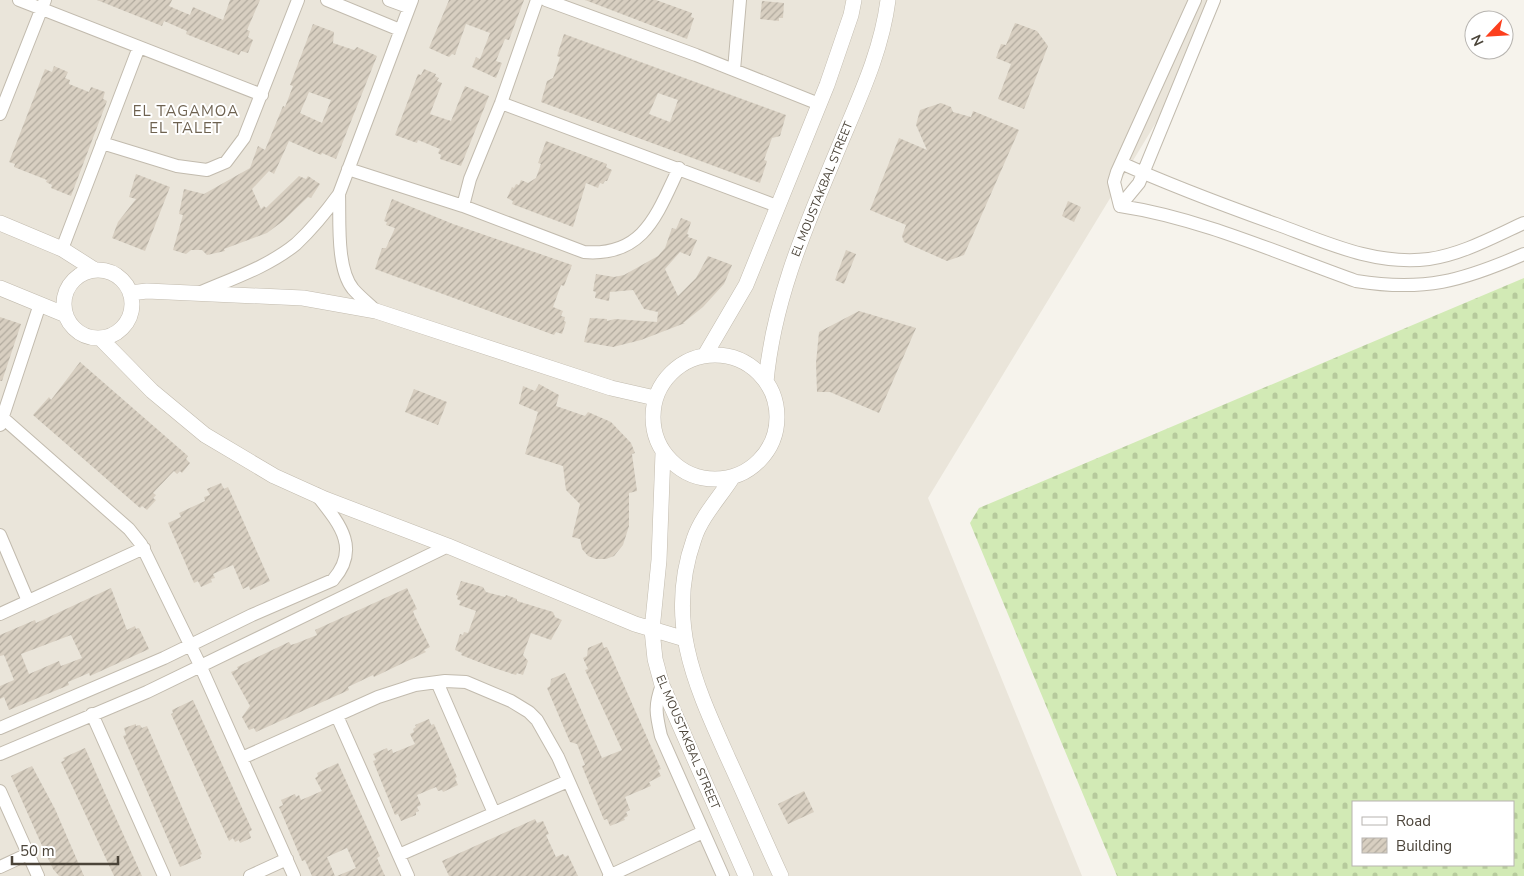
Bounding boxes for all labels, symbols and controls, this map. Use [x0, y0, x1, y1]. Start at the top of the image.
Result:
north arrow [1464, 10, 1514, 60]
text: N [1467, 32, 1488, 49]
district label: EL TAGAMOA EL TALET [133, 101, 239, 138]
street label: EL MOUSTAKBAL STREET [788, 118, 857, 259]
street label: EL MOUSTAKBAL STREET [652, 672, 724, 812]
legend [1352, 801, 1514, 866]
text: Road [1396, 811, 1431, 831]
scale bar [12, 834, 119, 866]
text: Building [1396, 836, 1452, 856]
text: 50 m [20, 841, 55, 861]

